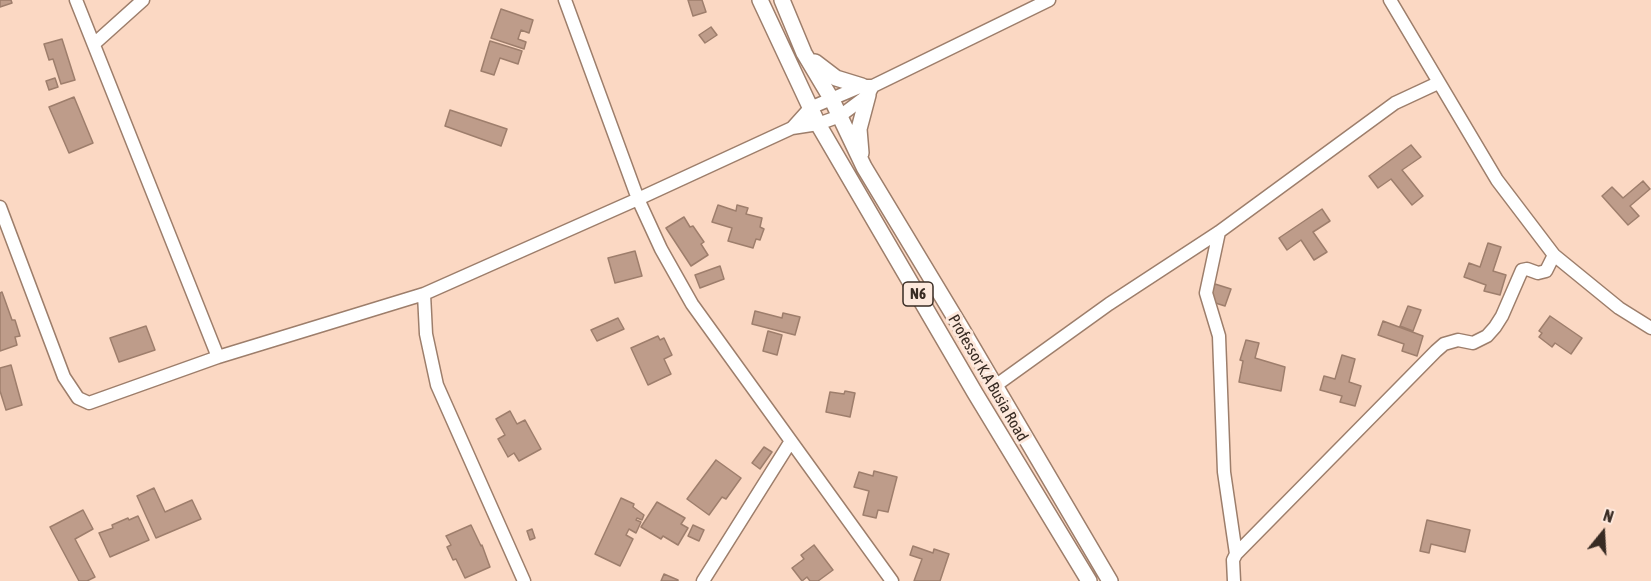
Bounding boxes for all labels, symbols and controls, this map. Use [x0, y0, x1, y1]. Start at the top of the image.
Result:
road number: N6 [903, 282, 933, 306]
street label: Professor K.A Busia Road [944, 311, 1032, 445]
north arrow [1573, 503, 1633, 563]
text: N [1601, 506, 1616, 526]

